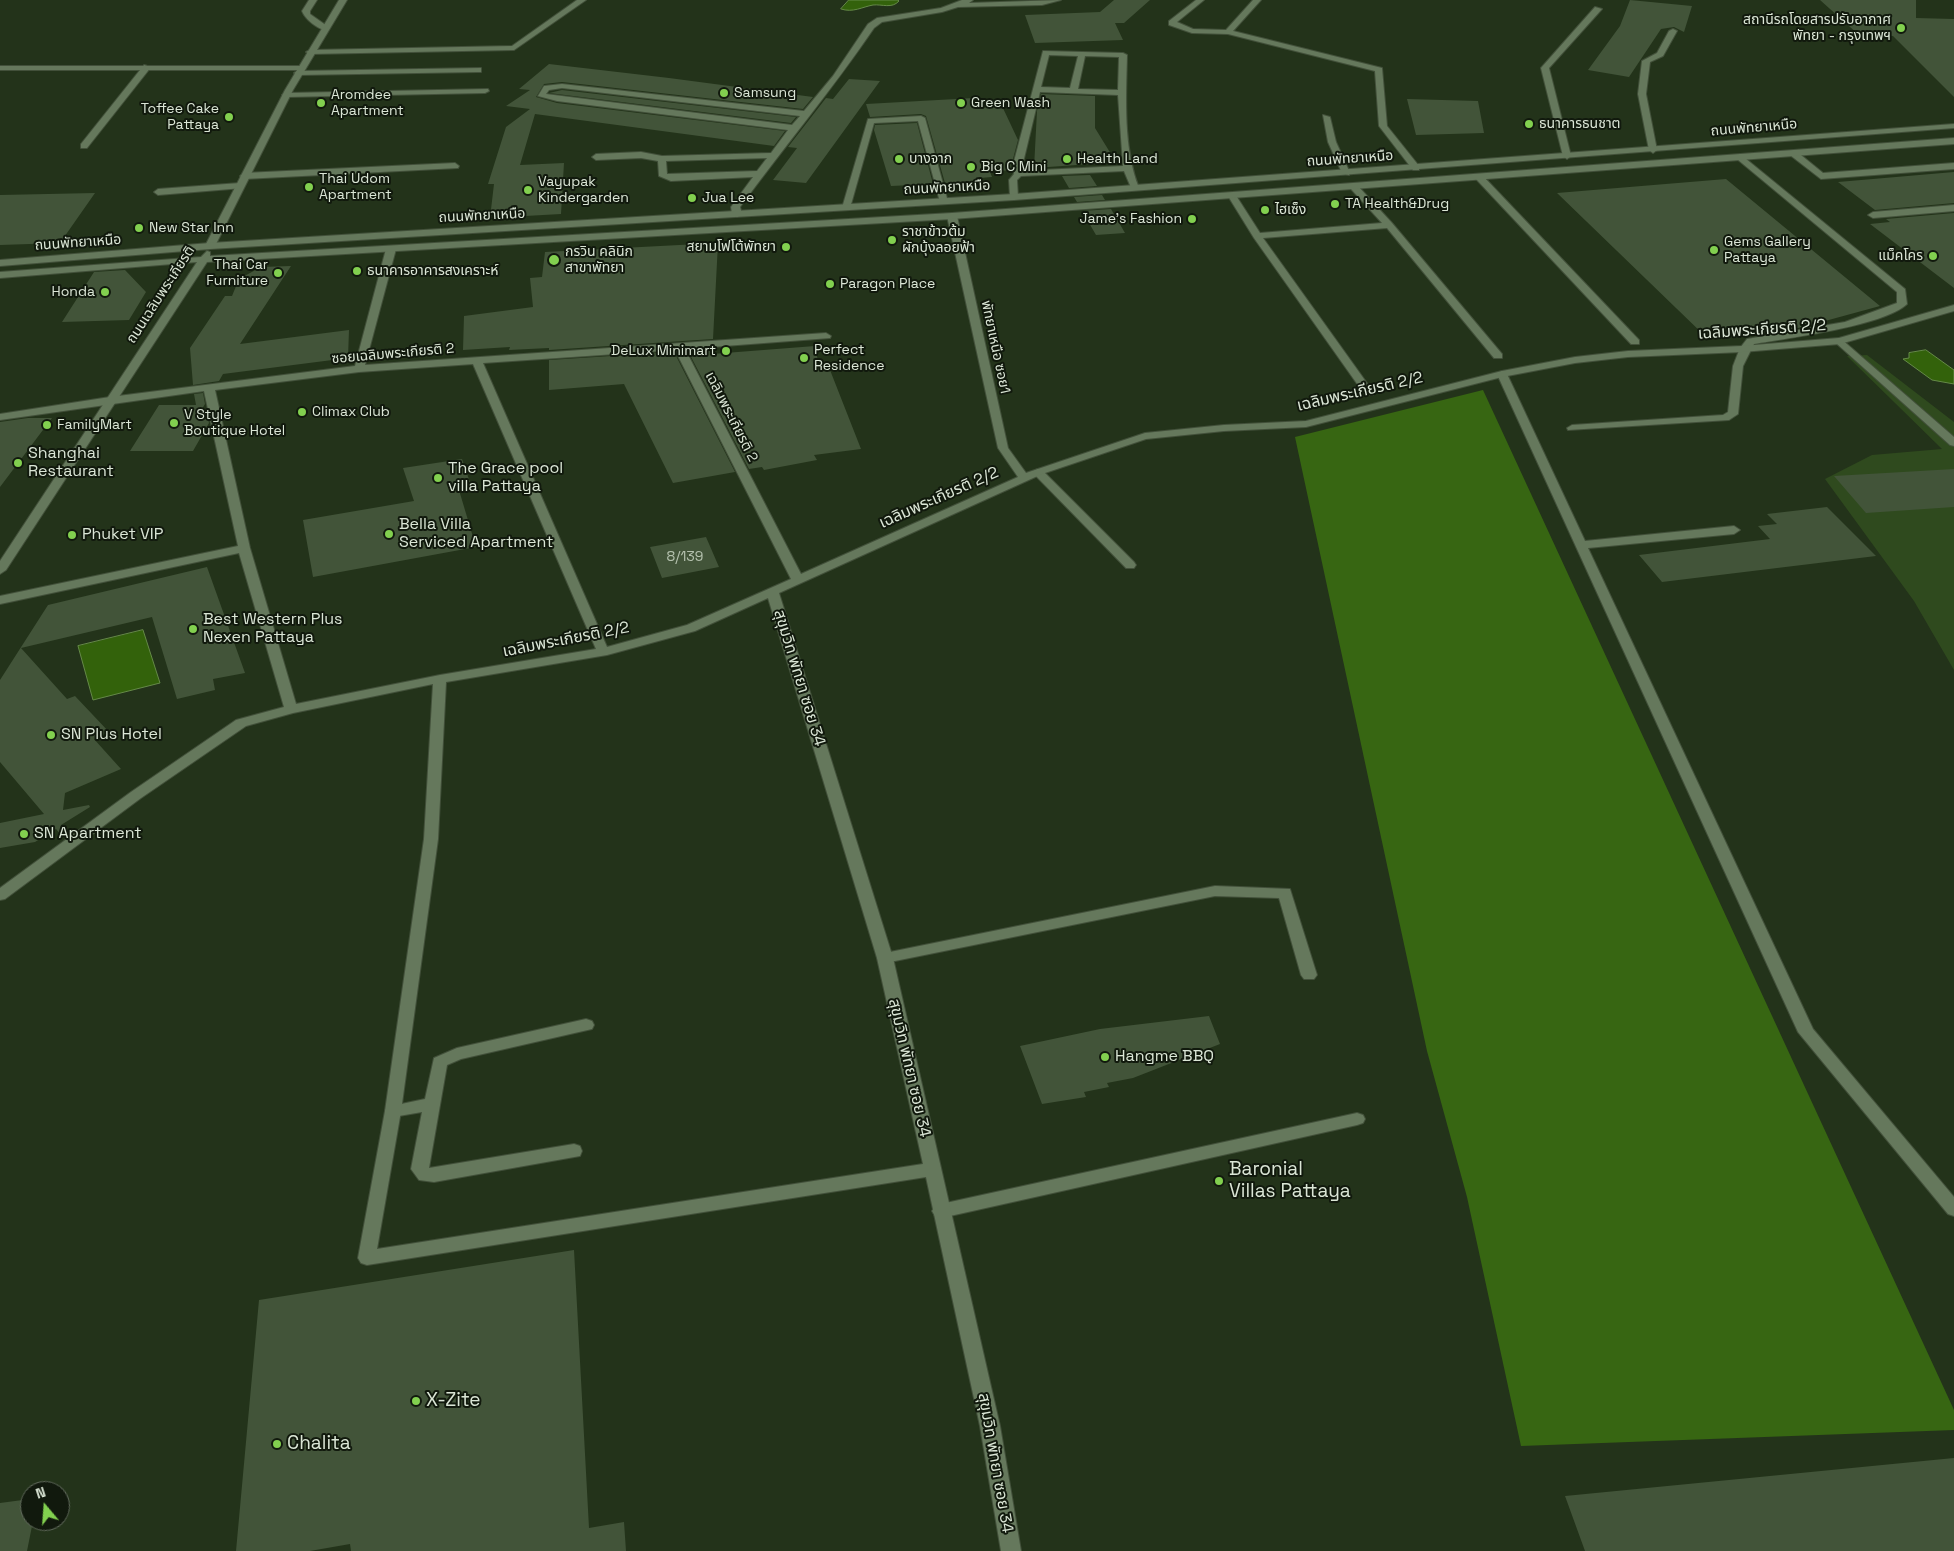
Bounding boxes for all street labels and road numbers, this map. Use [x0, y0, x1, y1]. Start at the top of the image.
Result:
street label: ถนนพัทยาเหนือ [1710, 116, 1798, 140]
street label: ถนนพัทยาเหนือ [1306, 148, 1394, 170]
street label: ถนนพัทยาเหนือ [903, 177, 991, 199]
street label: ถนนพัทยาเหนือ [438, 205, 526, 227]
street label: ถนนพัทยาเหนือ [34, 232, 122, 254]
street label: ถนนเฉลิมพระเกียรติ [123, 243, 199, 347]
street label: พัทยาเหนือ ซอย1 [977, 299, 1013, 395]
street label: เฉลิมพระเกียรติ 2/2 [1697, 316, 1827, 344]
street label: ซอยเฉลิมพระเกียรติ 2 [331, 340, 455, 368]
street label: เฉลิมพระเกียรติ 2/2 [1295, 368, 1425, 416]
street label: เฉลิมพระเกียรติ 2 [701, 369, 761, 465]
street label: เฉลิมพระเกียรติ 2/2 [876, 463, 1002, 533]
street label: สุขุมวิท พัทยา ซอย 34 [769, 607, 829, 749]
street label: เฉลิมพระเกียรติ 2/2 [501, 618, 631, 662]
street label: สุขุมวิท พัทยา ซอย 34 [884, 997, 934, 1139]
street label: สุขุมวิท พัทยา ซอย 34 [973, 1392, 1017, 1534]

